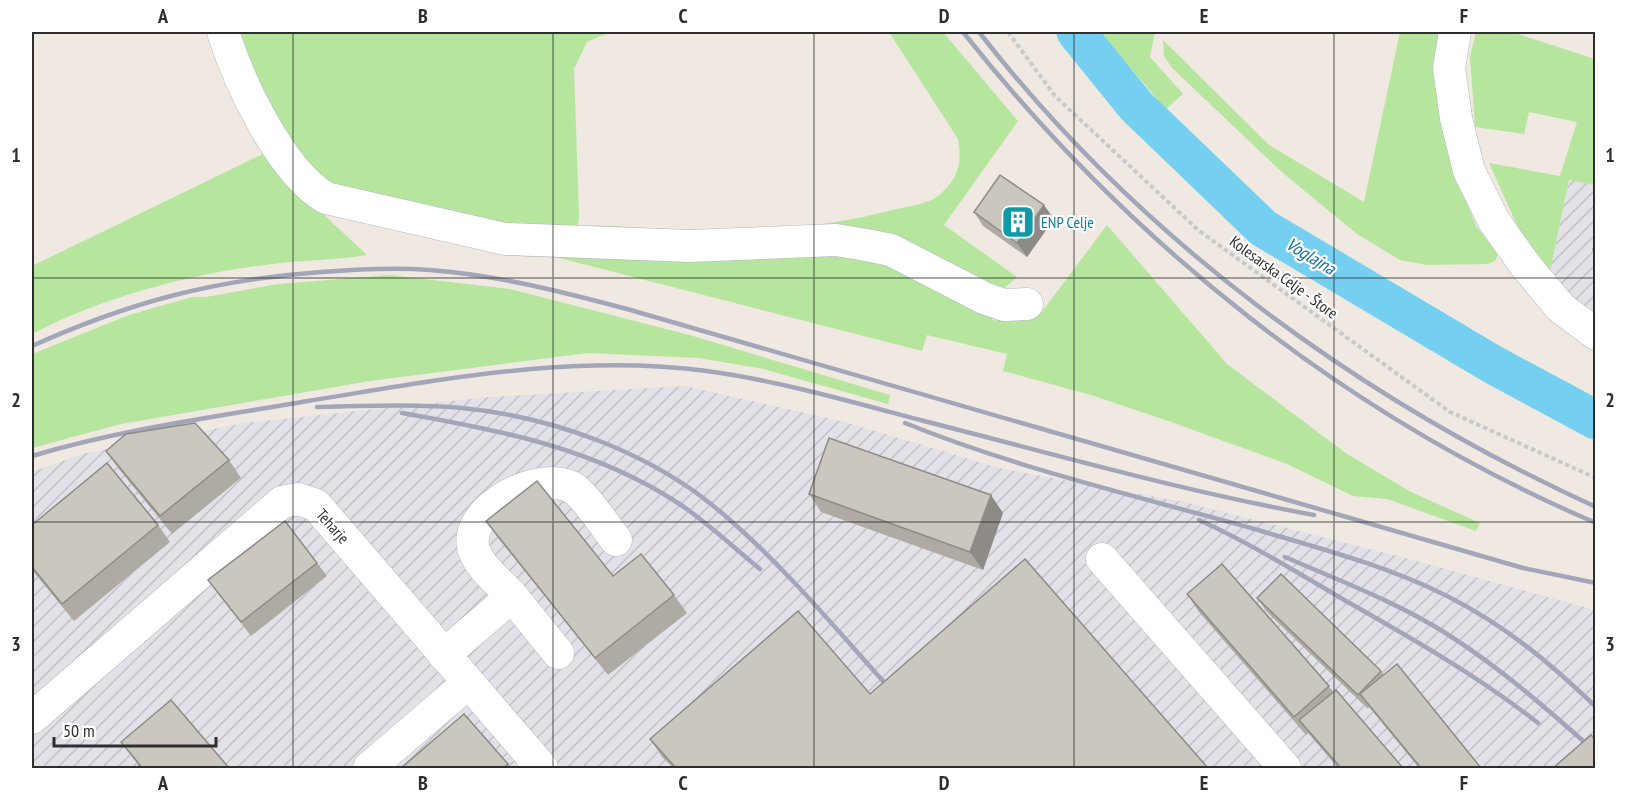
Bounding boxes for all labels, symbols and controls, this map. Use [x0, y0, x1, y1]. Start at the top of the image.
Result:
text: A [157, 3, 169, 29]
text: B [418, 3, 428, 29]
text: C [678, 3, 688, 29]
text: D [939, 3, 950, 29]
text: E [1200, 3, 1208, 29]
text: F [1460, 3, 1468, 29]
text: 1 [11, 142, 21, 168]
text: 1 [1605, 142, 1615, 168]
building icon: ENP Celje [1000, 204, 1036, 240]
place label: ENP Celje [1041, 212, 1094, 232]
street label: Kolesarska Celje - Štore [1226, 231, 1342, 323]
water label: Voglajna [1282, 232, 1340, 280]
text: 2 [11, 387, 21, 413]
text: 2 [1605, 387, 1615, 413]
street label: Teharje [312, 504, 354, 548]
text: 3 [11, 631, 21, 657]
text: 3 [1605, 631, 1615, 657]
scale bar [54, 710, 216, 748]
text: 50 m [63, 719, 95, 742]
text: A [157, 770, 169, 796]
text: B [418, 770, 428, 796]
text: C [678, 770, 688, 796]
text: D [939, 770, 950, 796]
text: E [1200, 770, 1208, 796]
text: F [1460, 770, 1468, 796]

